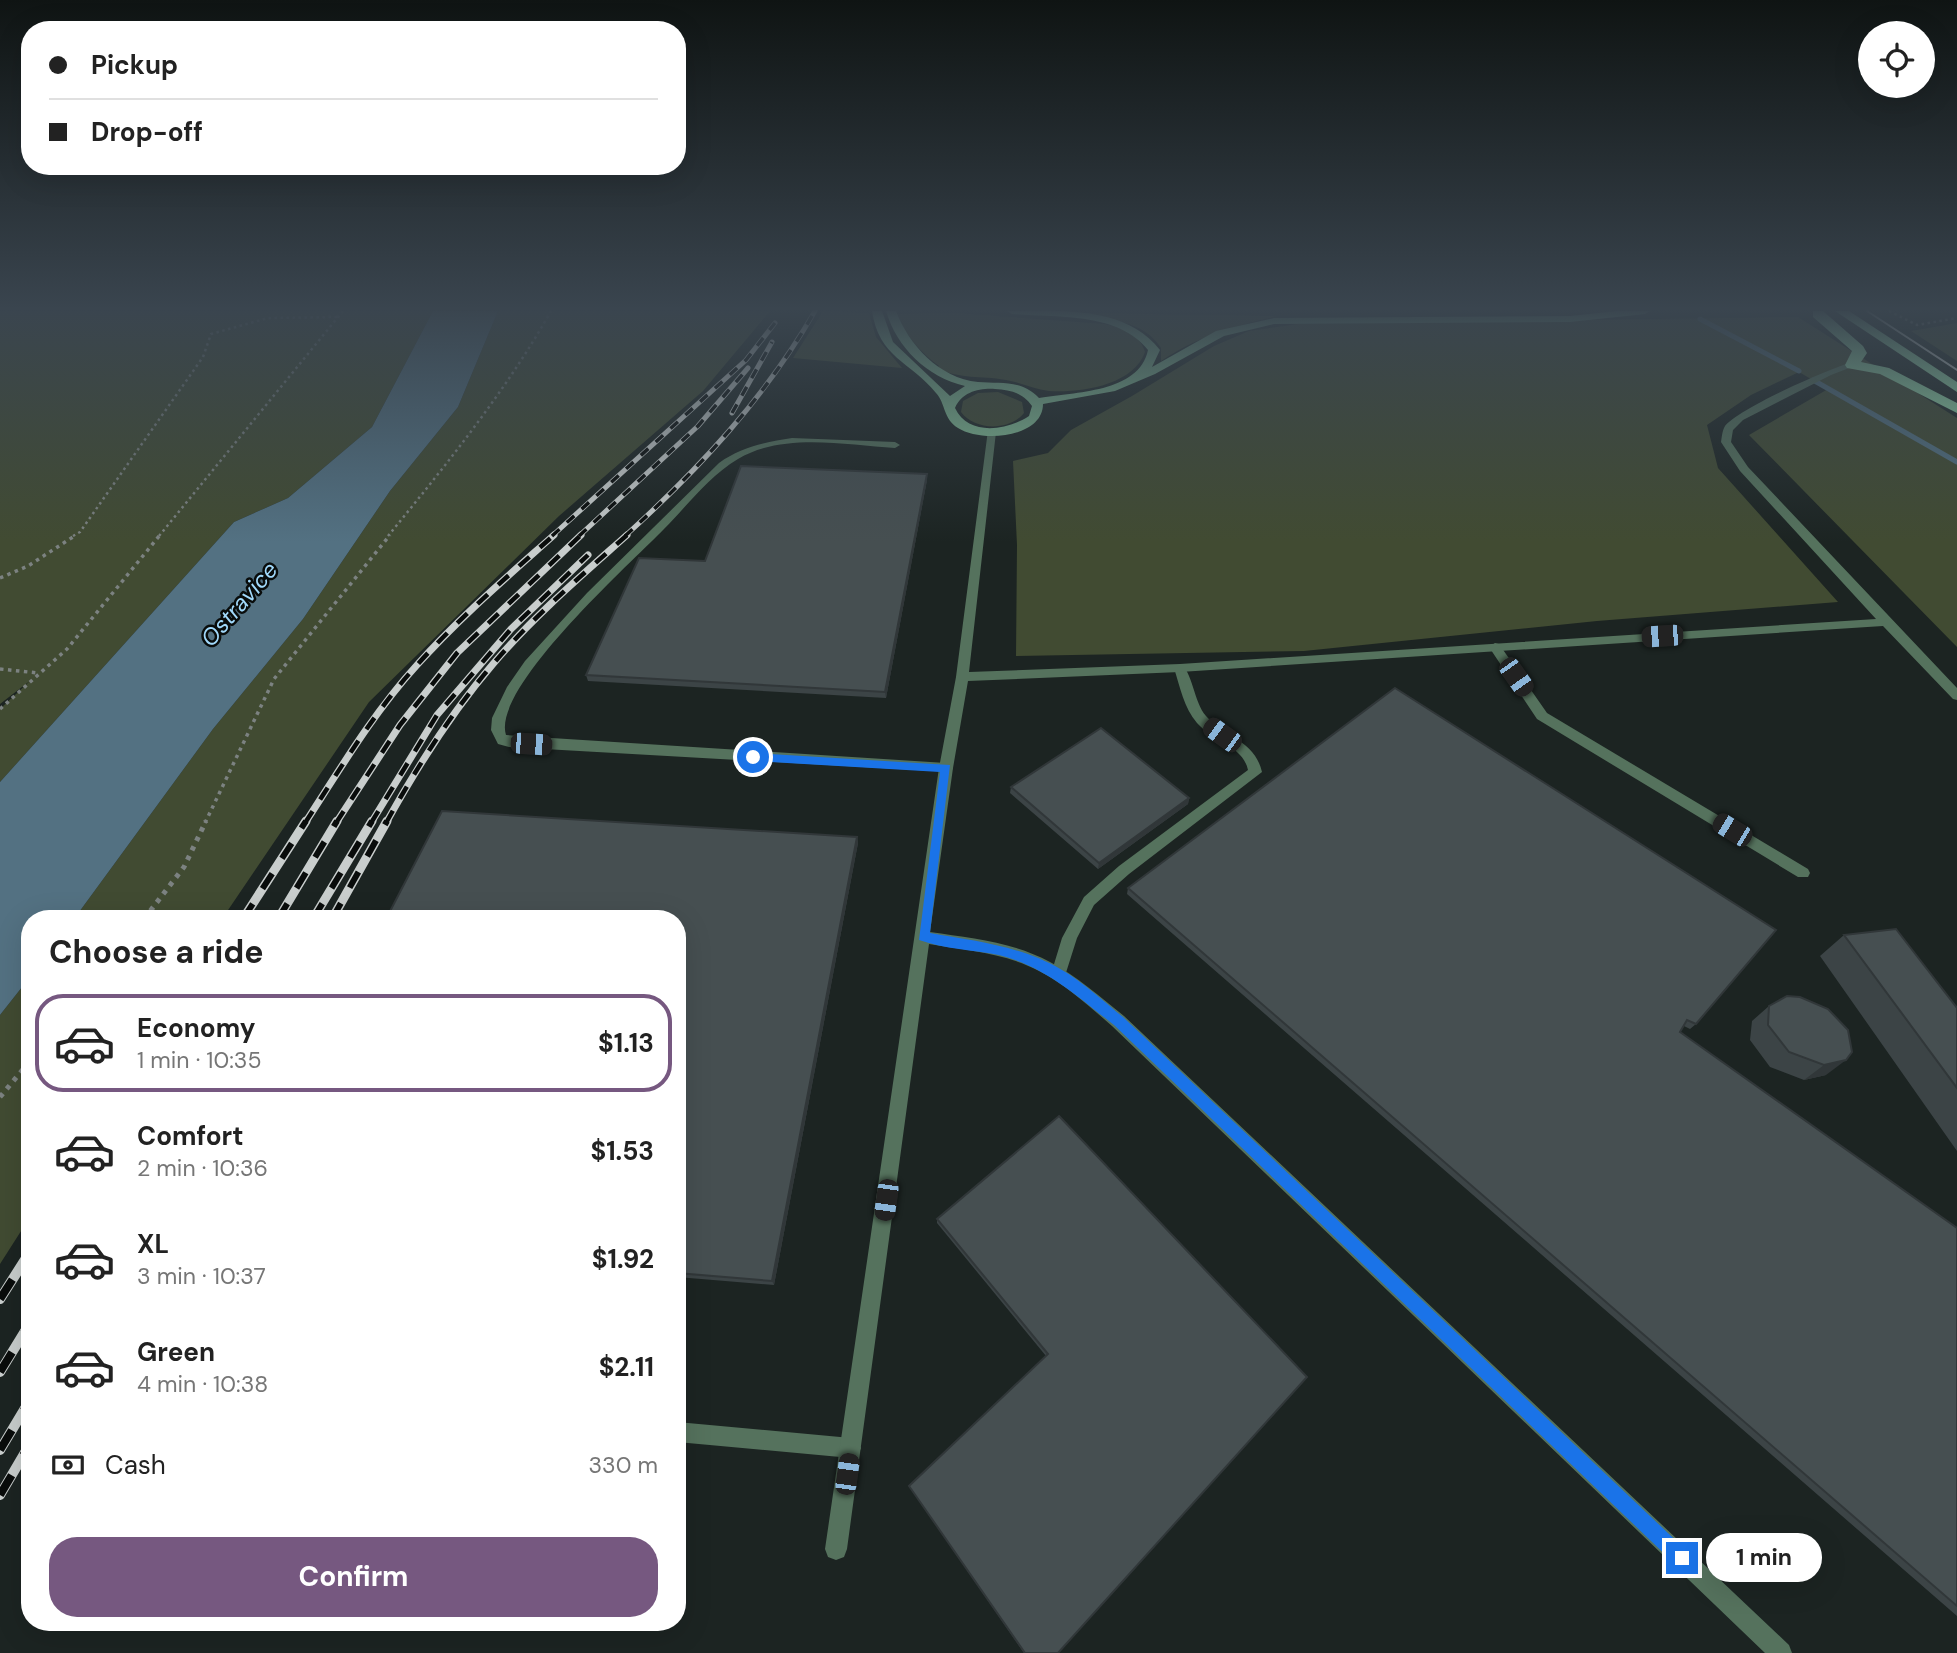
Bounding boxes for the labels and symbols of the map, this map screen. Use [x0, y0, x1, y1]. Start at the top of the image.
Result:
water label: Ostravice [194, 555, 284, 653]
car [1641, 624, 1684, 648]
car [1496, 654, 1537, 700]
car [1199, 714, 1246, 756]
car [510, 732, 553, 756]
route start [737, 741, 769, 773]
car [1709, 810, 1756, 850]
car [873, 1178, 900, 1222]
car [834, 1452, 861, 1496]
callout: 1 min [1706, 1534, 1822, 1582]
route end [1666, 1542, 1698, 1574]

